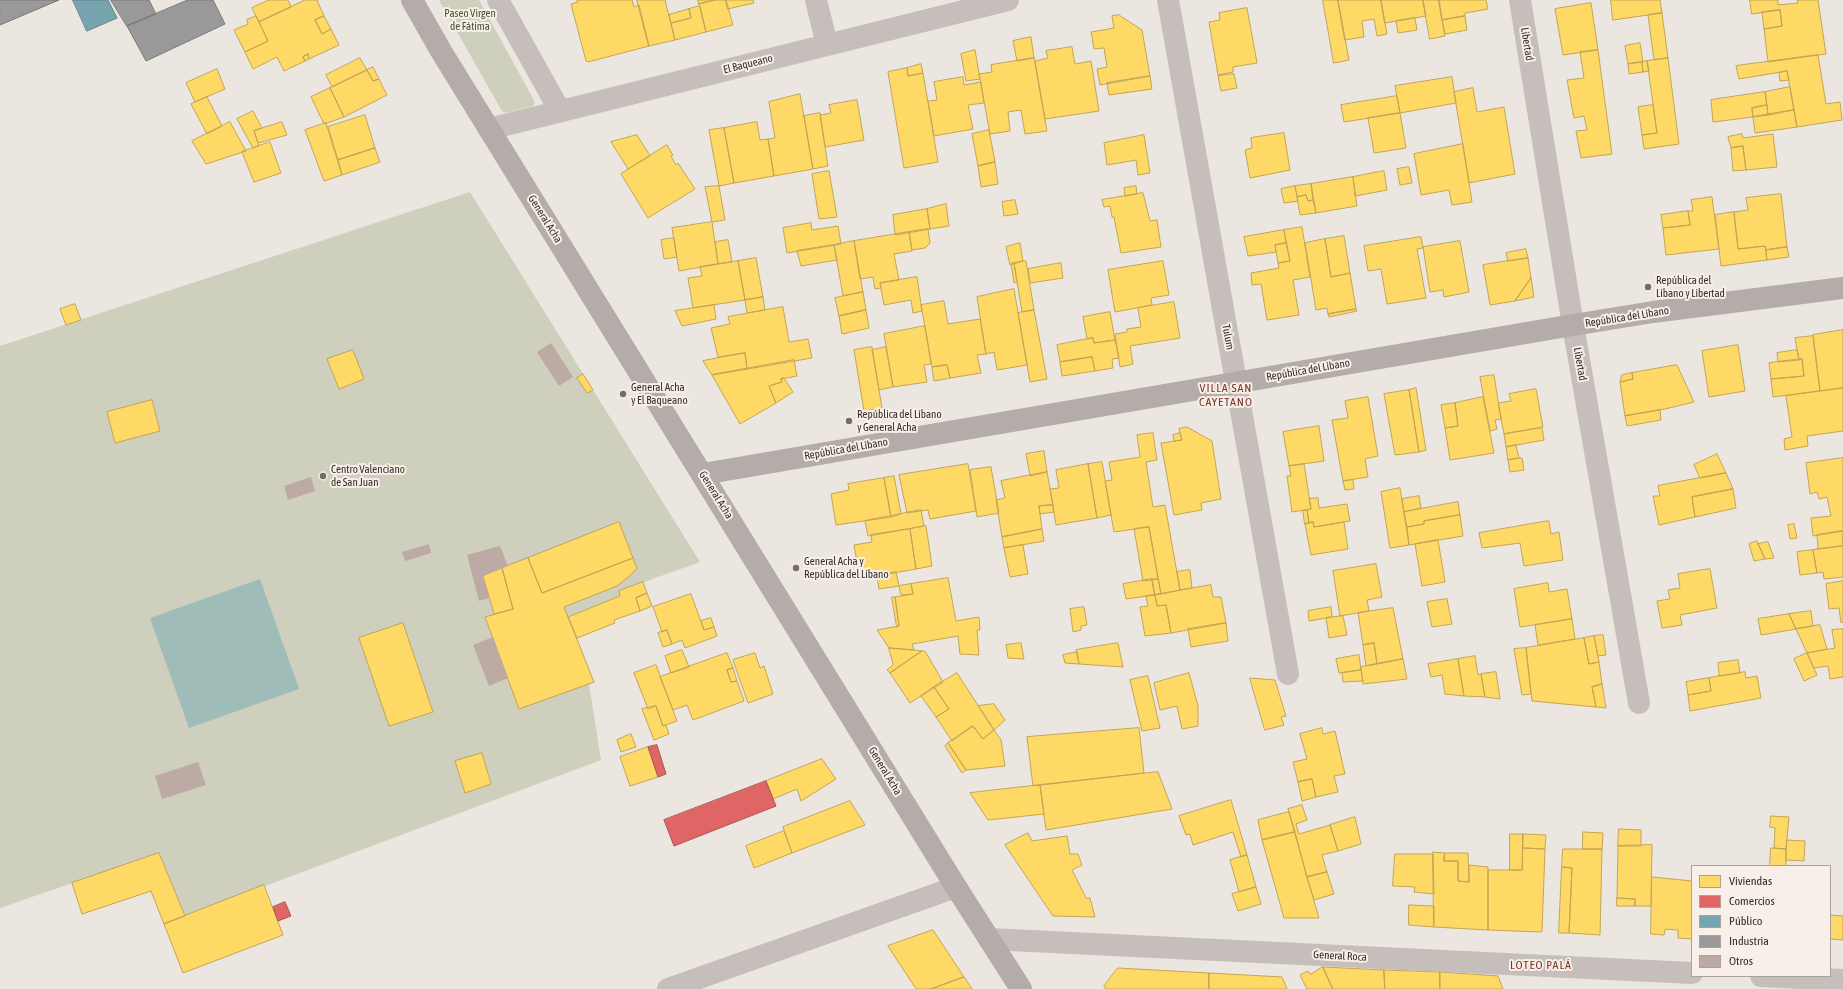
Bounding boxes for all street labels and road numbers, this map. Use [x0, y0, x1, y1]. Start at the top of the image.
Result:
street label: Libertad [1518, 26, 1536, 62]
street label: El Baqueano [722, 51, 774, 77]
street label: General Acha [525, 193, 565, 245]
street label: República del Líbano [1584, 304, 1670, 330]
street label: Tulum [1219, 323, 1237, 351]
street label: Libertad [1571, 346, 1589, 382]
street label: República del Líbano [1265, 356, 1351, 384]
street label: República del Líbano [803, 435, 889, 463]
street label: General Acha [696, 469, 736, 521]
street label: General Acha [866, 745, 904, 797]
street label: General Roca [1313, 948, 1367, 964]

